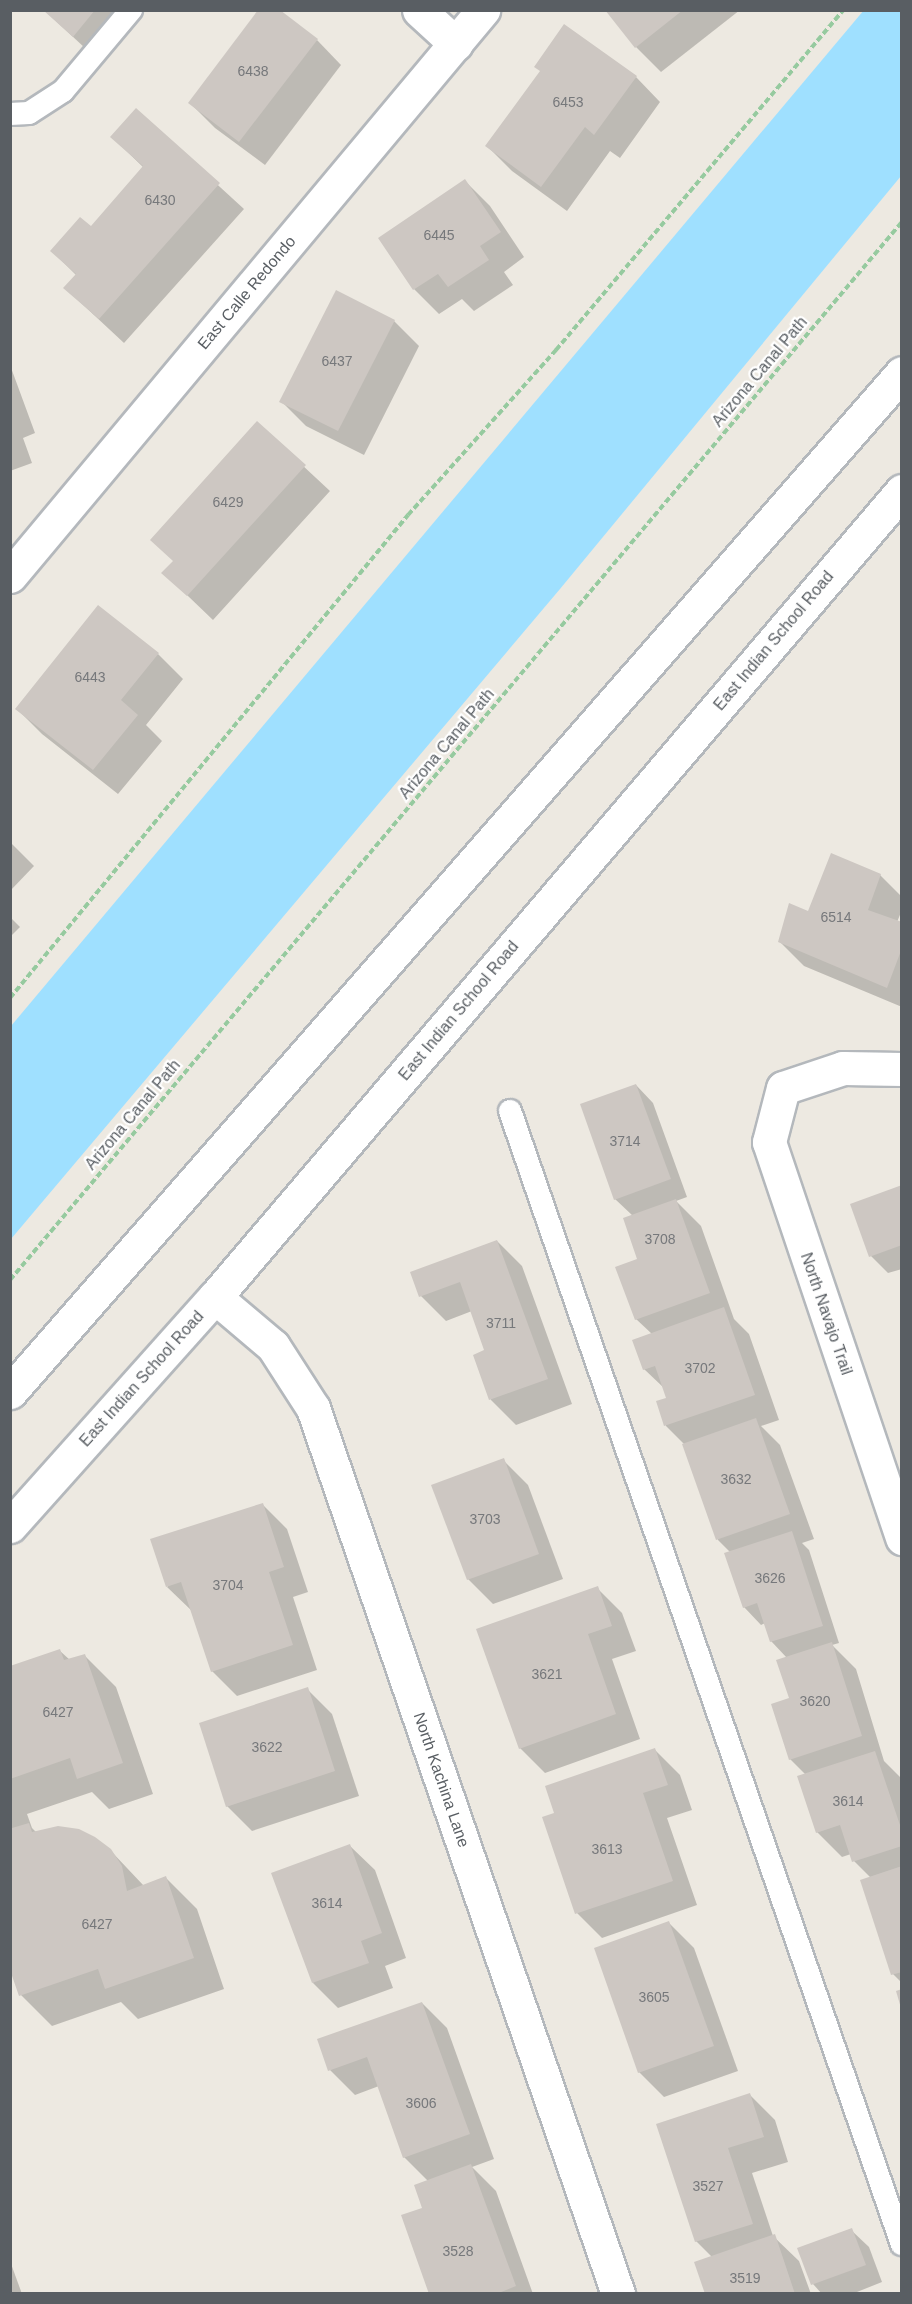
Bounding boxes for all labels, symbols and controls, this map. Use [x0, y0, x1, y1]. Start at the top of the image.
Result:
house number: 6438 [237, 63, 269, 79]
house number: 6453 [552, 94, 584, 110]
house number: 6430 [144, 192, 176, 208]
house number: 6445 [423, 227, 455, 243]
street label: East Calle Redondo [194, 232, 300, 354]
street label: Arizona Canal Path [708, 313, 812, 431]
house number: 6437 [321, 353, 353, 369]
house number: 6429 [212, 494, 244, 510]
street label: East Indian School Road [710, 567, 838, 715]
house number: 6443 [74, 669, 106, 685]
street label: Arizona Canal Path [395, 685, 499, 803]
house number: 6514 [820, 909, 852, 925]
street label: East Indian School Road [395, 937, 523, 1085]
street label: Arizona Canal Path [81, 1056, 185, 1174]
house number: 3714 [609, 1133, 641, 1149]
house number: 3708 [644, 1231, 676, 1247]
street label: North Navajo Trail [796, 1250, 856, 1378]
street label: East Indian School Road [76, 1307, 208, 1451]
house number: 3711 [486, 1315, 516, 1331]
house number: 3702 [684, 1360, 716, 1376]
house number: 3632 [720, 1471, 752, 1487]
house number: 3703 [469, 1511, 501, 1527]
house number: 3626 [754, 1570, 786, 1586]
house number: 3704 [212, 1577, 244, 1593]
house number: 3621 [531, 1666, 563, 1682]
house number: 3620 [799, 1693, 831, 1709]
house number: 6427 [42, 1704, 74, 1720]
street label: North Kachina Lane [409, 1710, 473, 1850]
house number: 3622 [251, 1739, 283, 1755]
house number: 3614 [832, 1793, 864, 1809]
house number: 3613 [591, 1841, 623, 1857]
house number: 3614 [311, 1895, 343, 1911]
house number: 6427 [81, 1916, 113, 1932]
house number: 3605 [638, 1989, 670, 2005]
house number: 3606 [405, 2095, 437, 2111]
house number: 3527 [692, 2178, 724, 2194]
house number: 3528 [442, 2243, 474, 2259]
house number: 3519 [729, 2270, 761, 2286]

